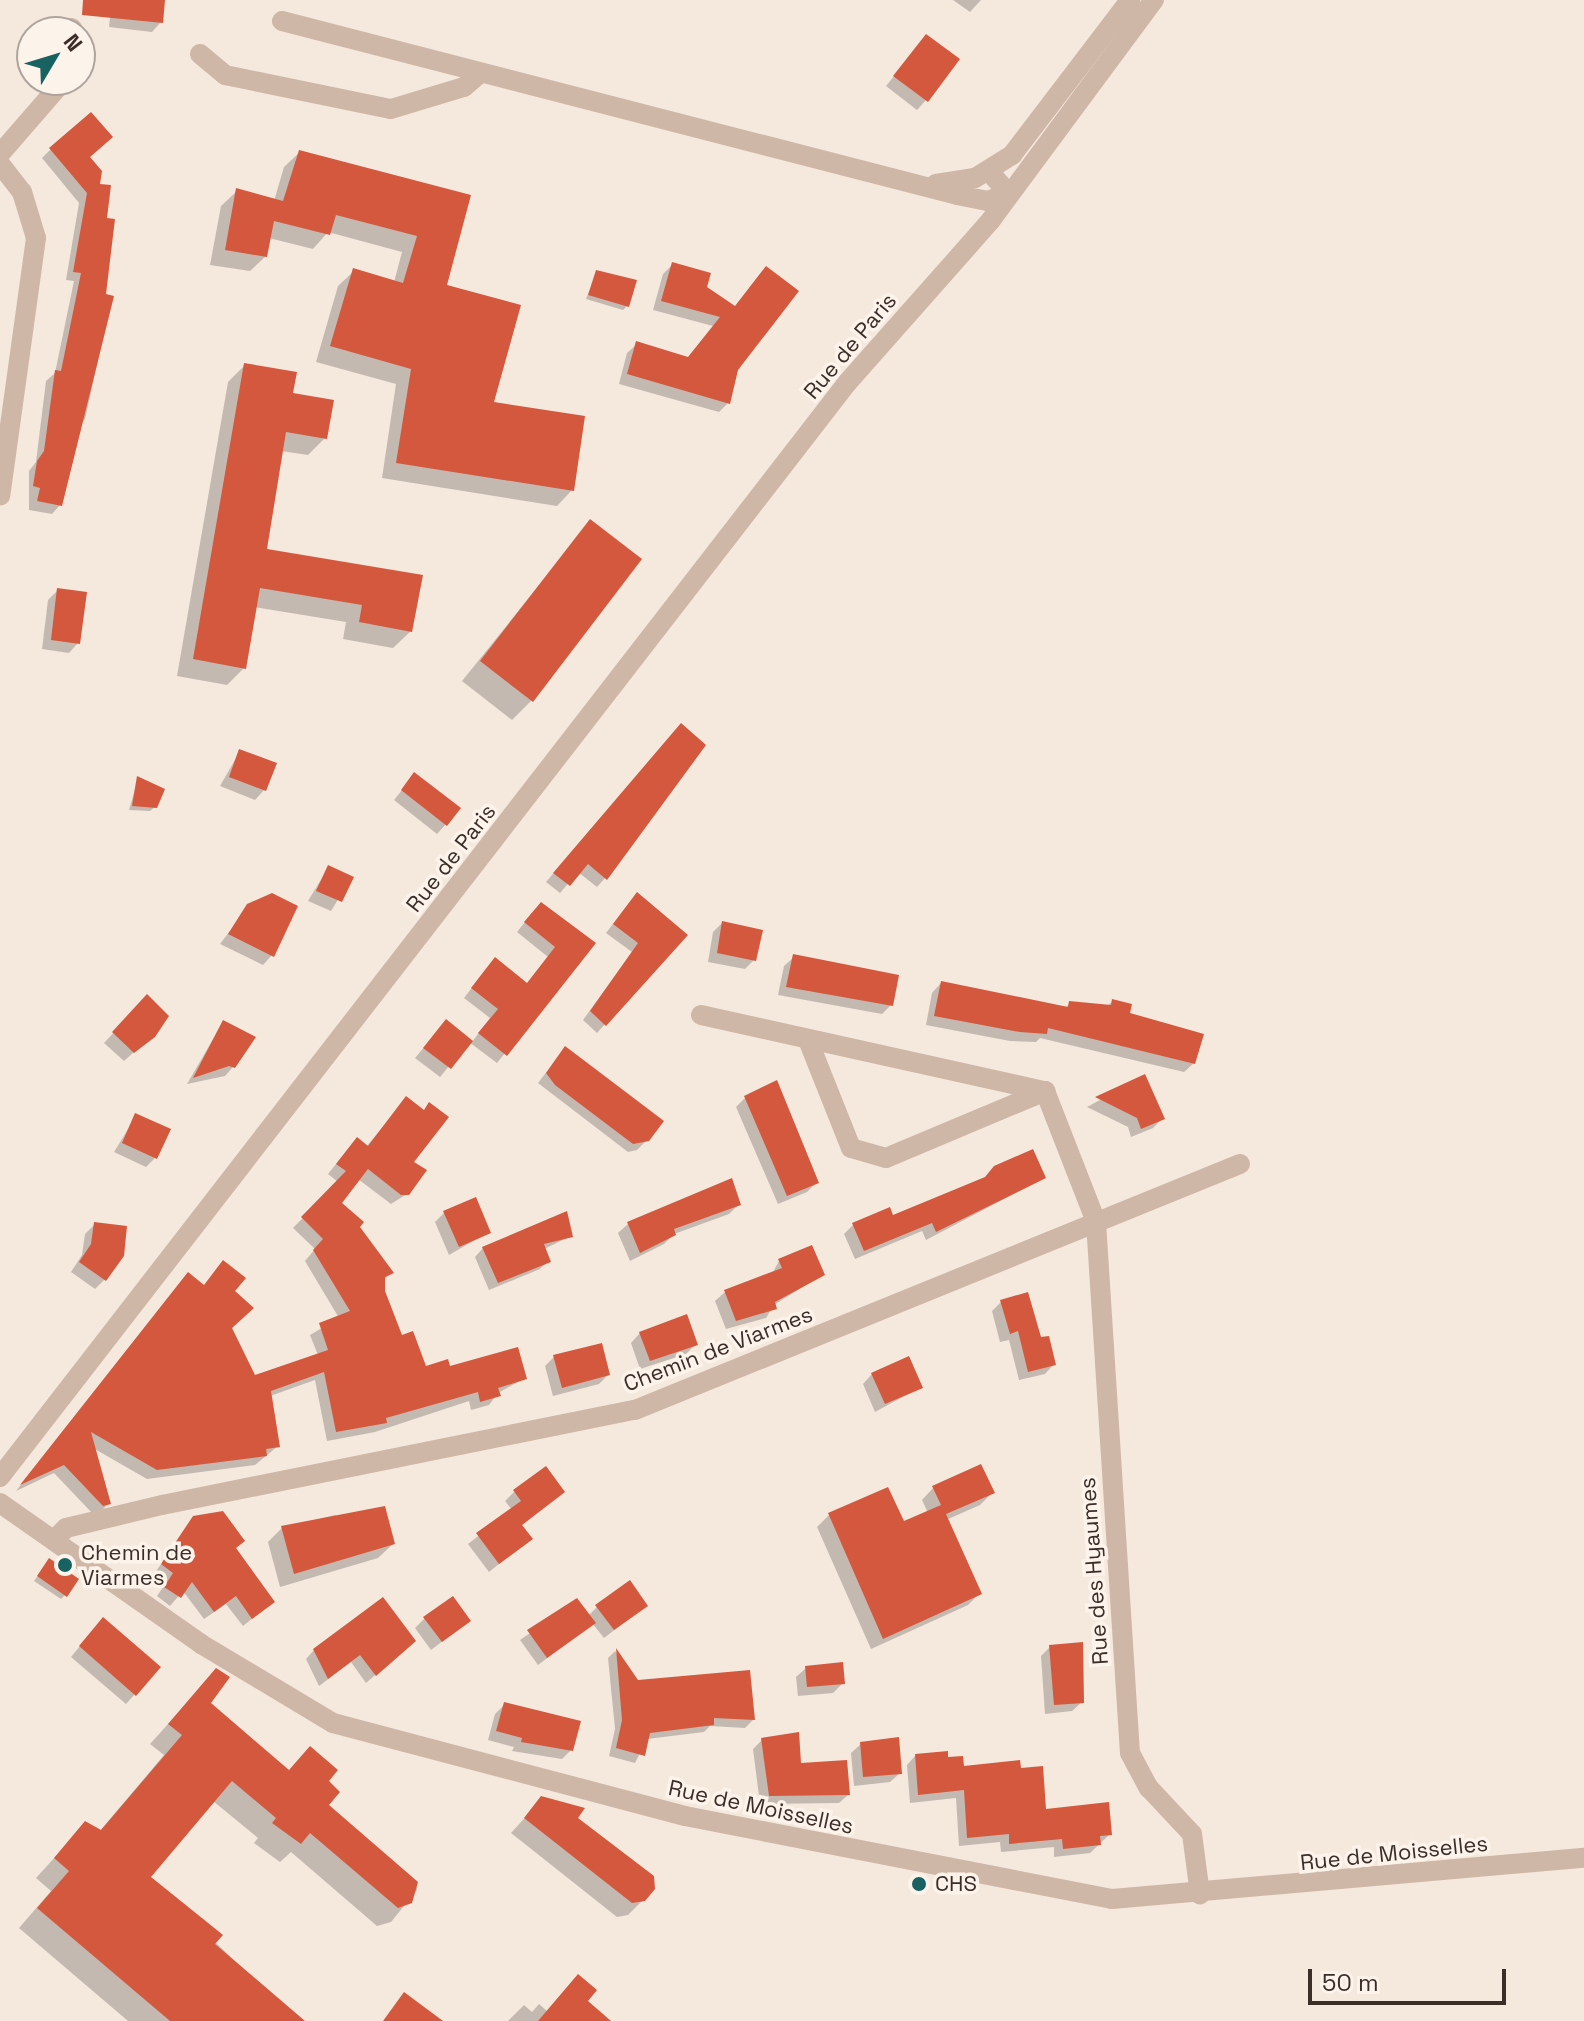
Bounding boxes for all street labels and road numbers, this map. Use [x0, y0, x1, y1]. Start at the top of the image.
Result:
street label: Rue de Paris [798, 288, 902, 404]
street label: Rue de Paris [401, 799, 501, 917]
street label: Chemin de Viarmes [620, 1301, 816, 1397]
street label: Rue des Hyaumes [1074, 1476, 1114, 1666]
street label: Rue de Moisselles [666, 1774, 856, 1840]
street label: Rue de Moisselles [1299, 1830, 1489, 1876]

